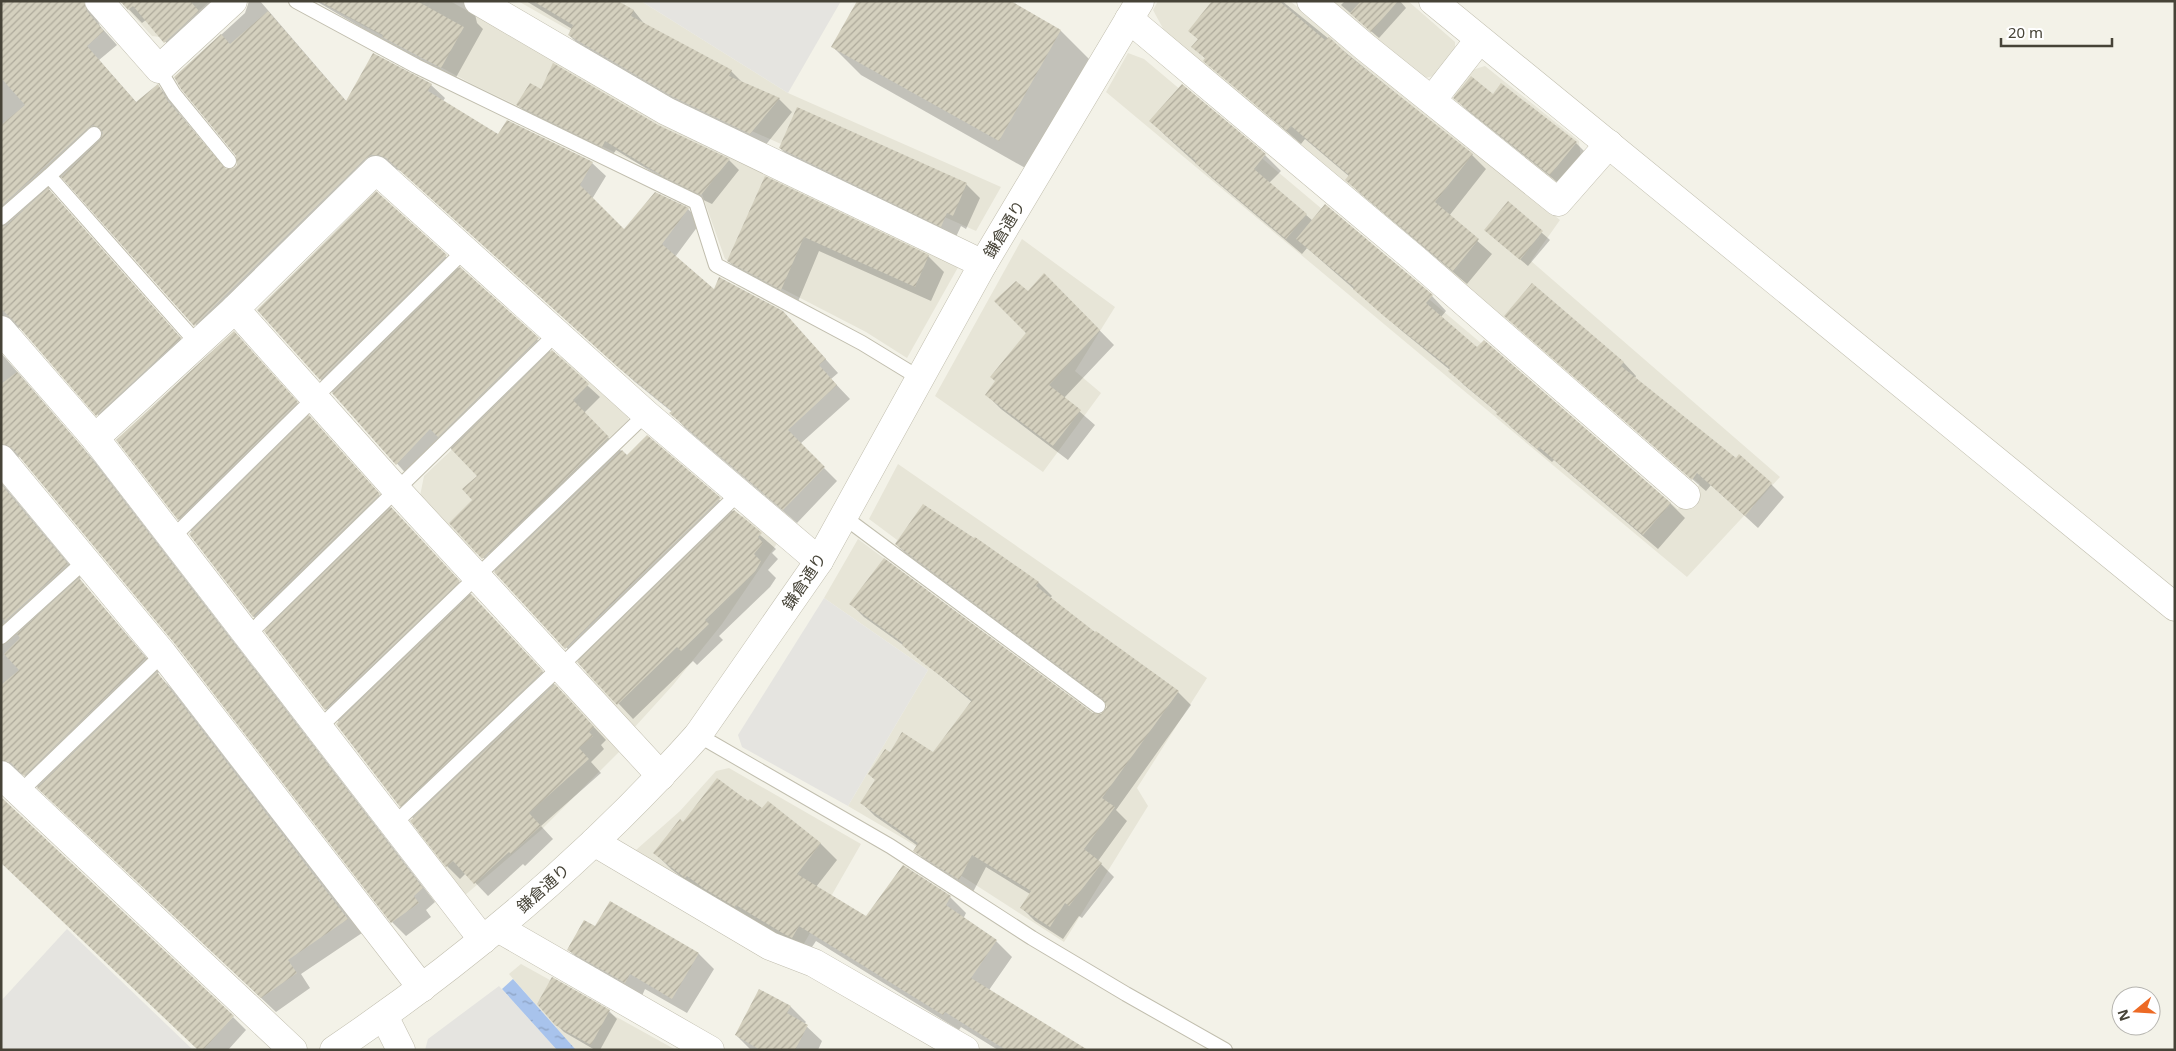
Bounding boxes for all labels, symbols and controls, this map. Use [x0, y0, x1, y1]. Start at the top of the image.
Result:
scale bar [2001, 15, 2112, 47]
text: 20 m [2008, 22, 2043, 42]
street label: 鎌倉通り [978, 196, 1030, 262]
street label: 鎌倉通り [777, 548, 831, 614]
street label: 鎌倉通り [512, 858, 574, 918]
north arrow [2111, 986, 2161, 1036]
text: N [2112, 1007, 2134, 1024]

